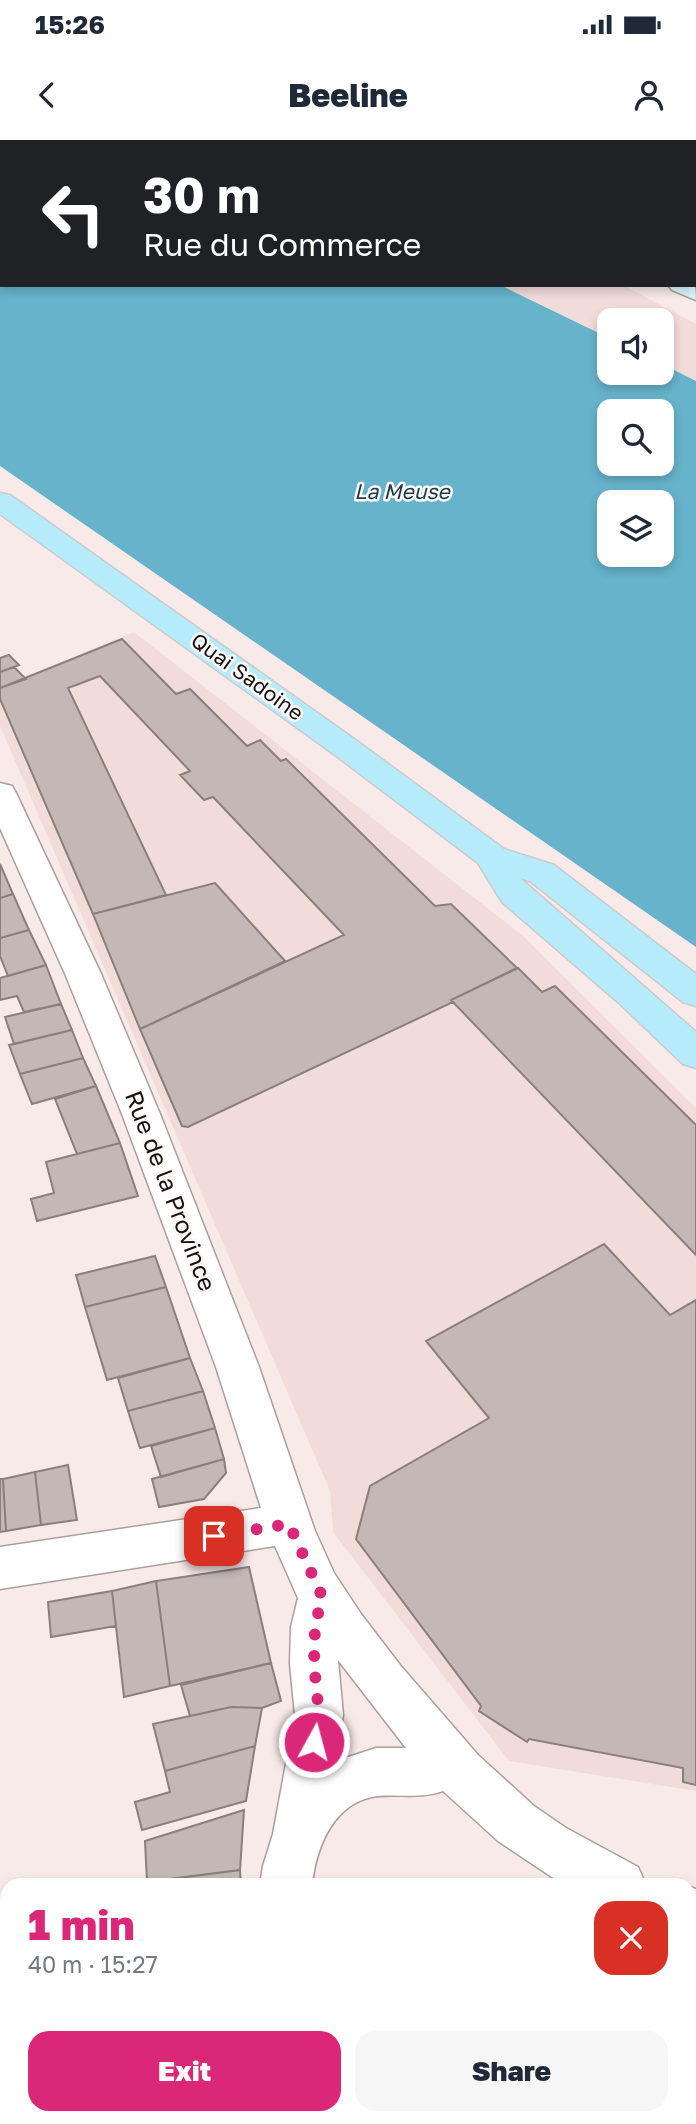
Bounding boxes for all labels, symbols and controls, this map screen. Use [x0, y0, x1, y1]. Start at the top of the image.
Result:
text: 15:26 [35, 9, 105, 40]
icon: back [28, 76, 66, 114]
text: Beeline [288, 76, 408, 114]
icon: person [630, 76, 668, 114]
text: 30 m [143, 165, 260, 224]
icon: left [28, 168, 119, 259]
text: Rue du Commerce [143, 225, 421, 263]
map controls [597, 308, 674, 567]
button: sound [597, 308, 674, 385]
button: search [597, 399, 674, 476]
water label: La Meuse [354, 478, 452, 504]
button: layers [597, 490, 674, 567]
street label: Quai Sadoine [186, 627, 309, 726]
street label: Rue de la Province [120, 1086, 223, 1295]
pin [184, 1506, 244, 1566]
icon: arrive [195, 1517, 233, 1555]
position arrow [277, 1705, 351, 1779]
text: 1 min [28, 1899, 135, 1949]
button: close [594, 1901, 668, 1975]
text: 40 m · 15:27 [28, 1950, 158, 1978]
button: Exit [28, 2031, 341, 2111]
button: Share [355, 2031, 668, 2111]

